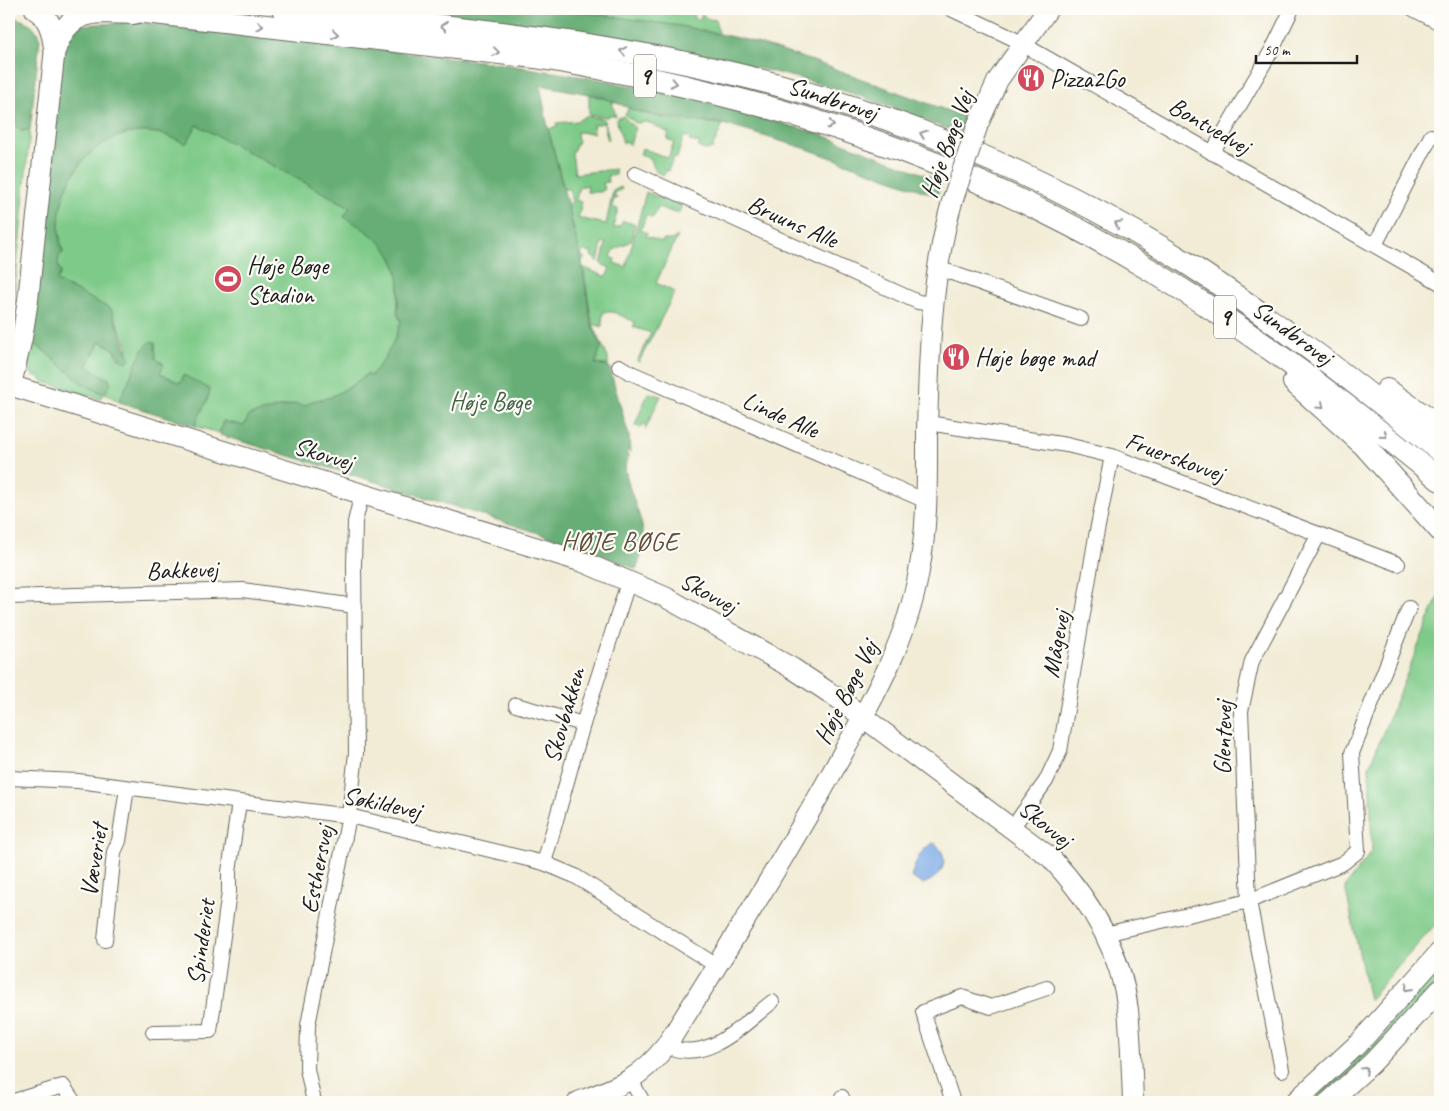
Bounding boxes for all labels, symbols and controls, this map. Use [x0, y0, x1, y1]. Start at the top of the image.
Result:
one-way arrow [257, 20, 265, 31]
one-way arrow [440, 21, 448, 32]
one-way arrow [331, 29, 339, 40]
scale bar [1256, 32, 1358, 64]
text: 50 m [1264, 41, 1291, 60]
one-way arrow [493, 46, 501, 57]
one-way arrow [618, 46, 627, 56]
road number: 9 [634, 54, 656, 98]
restaurant icon: Pizza2Go [1016, 63, 1046, 93]
place label: Pizza2Go [1050, 63, 1126, 95]
street label: Sundbrovej [784, 69, 884, 129]
one-way arrow [669, 77, 678, 87]
street label: Høje Bøge Vej [913, 83, 982, 202]
street label: Bontvedvej [1163, 90, 1259, 163]
one-way arrow [826, 119, 834, 129]
one-way arrow [919, 130, 928, 140]
street label: Bruuns Alle [742, 188, 844, 257]
one-way arrow [1114, 220, 1123, 230]
place label: Høje Bøge Stadion [247, 250, 330, 311]
sports icon: Høje Bøge Stadion [213, 264, 243, 294]
street label: Sundbrovej [1246, 293, 1341, 375]
road number: 9 [1214, 296, 1236, 338]
restaurant icon: Høje bøge mad [941, 342, 971, 372]
place label: Høje bøge mad [975, 342, 1098, 374]
street label: Linde Alle [738, 384, 825, 447]
park label: Høje Bøge [449, 386, 532, 418]
one-way arrow [1315, 400, 1324, 409]
street label: Fruerskovvej [1121, 424, 1231, 491]
one-way arrow [1379, 429, 1388, 438]
street label: Skovvej [290, 430, 360, 479]
district label: HØJE BØGE [561, 525, 681, 558]
street label: Bakkevej [146, 553, 221, 587]
street label: Skovvej [674, 564, 745, 623]
street label: Mågevej [1034, 605, 1078, 680]
street label: Høje Bøge Vej [806, 632, 887, 750]
street label: Skovbakken [535, 662, 593, 767]
street label: Glentevej [1206, 697, 1240, 775]
street label: Søkildevej [340, 779, 427, 828]
street label: Skovvej [1012, 792, 1081, 857]
street label: Væveriet [72, 818, 116, 899]
street label: Esthersvej [293, 820, 342, 916]
street label: Spinderiet [179, 895, 223, 987]
one-way arrow [1405, 983, 1414, 992]
one-way arrow [1359, 1067, 1368, 1076]

